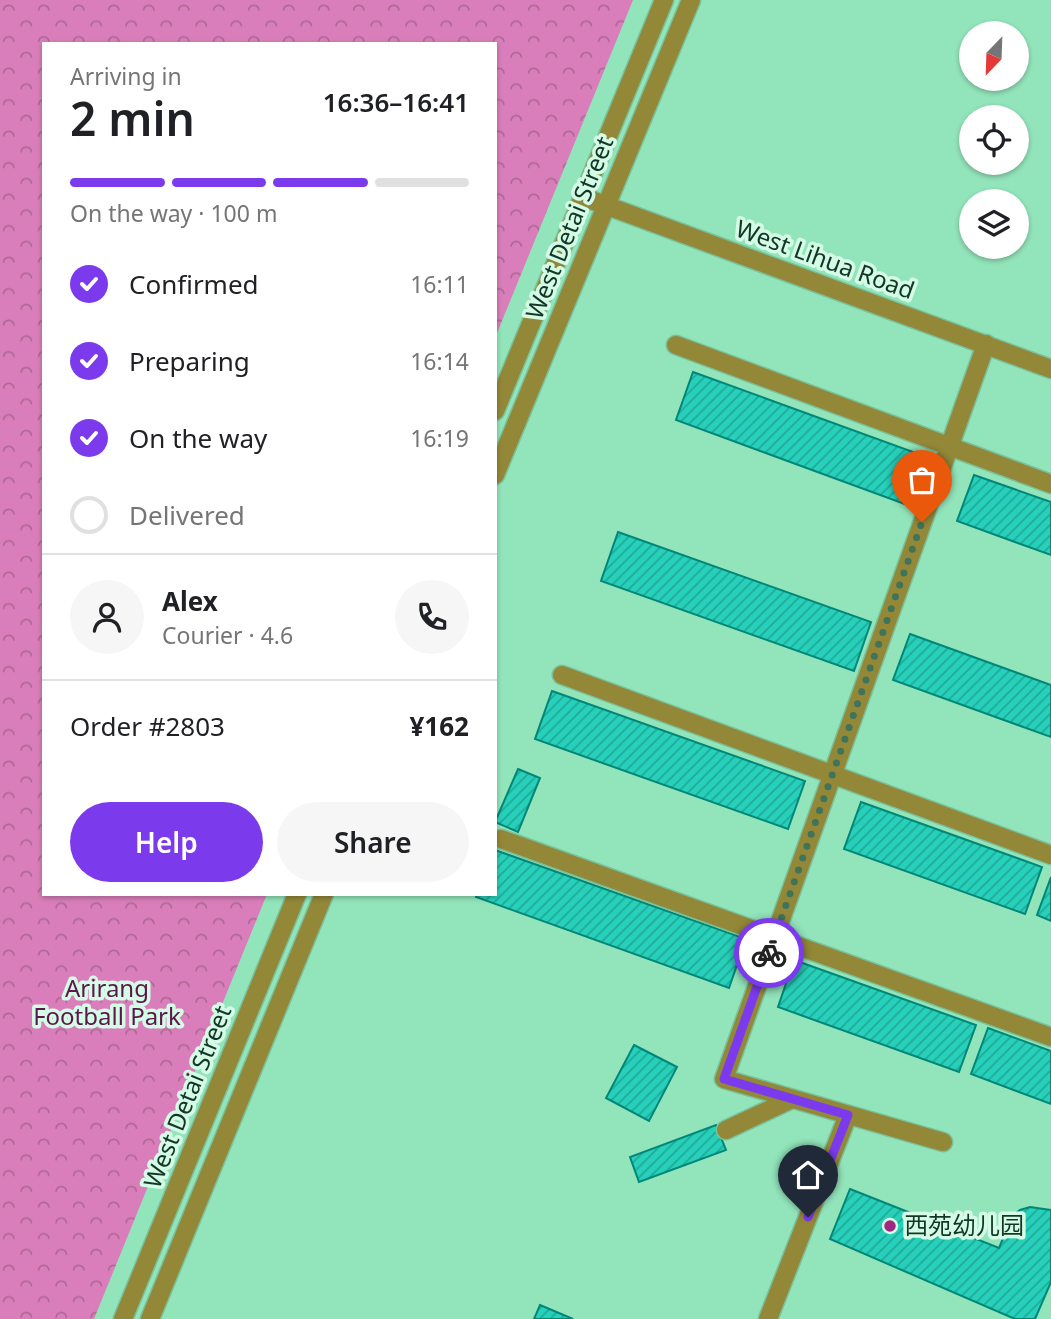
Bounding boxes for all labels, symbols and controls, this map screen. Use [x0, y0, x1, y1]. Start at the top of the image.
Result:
north arrow [959, 21, 1029, 91]
map controls [959, 21, 1029, 259]
text: Arriving in [70, 60, 182, 92]
text: 16:36–16:41 [323, 84, 469, 120]
text: 2 min [70, 87, 195, 149]
button: locate [959, 105, 1029, 175]
street label: West Detai Street [517, 131, 620, 324]
button: layers [959, 189, 1029, 259]
text: On the way · 100 m [70, 197, 277, 229]
street label: West Lihua Road [732, 211, 919, 306]
icon: check [70, 265, 108, 303]
text: Confirmed [129, 266, 259, 302]
text: 16:11 [410, 268, 469, 300]
icon: check [70, 342, 108, 380]
text: Preparing [129, 343, 250, 379]
text: 16:14 [410, 345, 469, 377]
icon: check [70, 419, 108, 457]
text: On the way [129, 420, 267, 456]
text: 16:19 [410, 422, 469, 454]
pin [892, 450, 952, 522]
icon: bag [903, 461, 941, 499]
text: Delivered [129, 497, 245, 533]
button: person [70, 580, 144, 654]
button: phone [395, 580, 469, 654]
text: Alex [162, 583, 218, 619]
text: Courier · 4.6 [162, 619, 293, 651]
text: Order #2803 [70, 708, 225, 744]
text: ¥162 [410, 708, 469, 744]
button: Help [70, 802, 263, 882]
button: Share [277, 802, 469, 882]
courier [734, 918, 804, 988]
icon: bike [750, 934, 788, 972]
park label: Arirang Football Park [33, 971, 181, 1032]
street label: West Detai Street [135, 1000, 238, 1193]
pin [778, 1145, 838, 1217]
icon: home [789, 1156, 827, 1194]
place label: 西苑幼儿园 [904, 1208, 1024, 1241]
marker: 西苑幼儿园 [882, 1218, 898, 1234]

